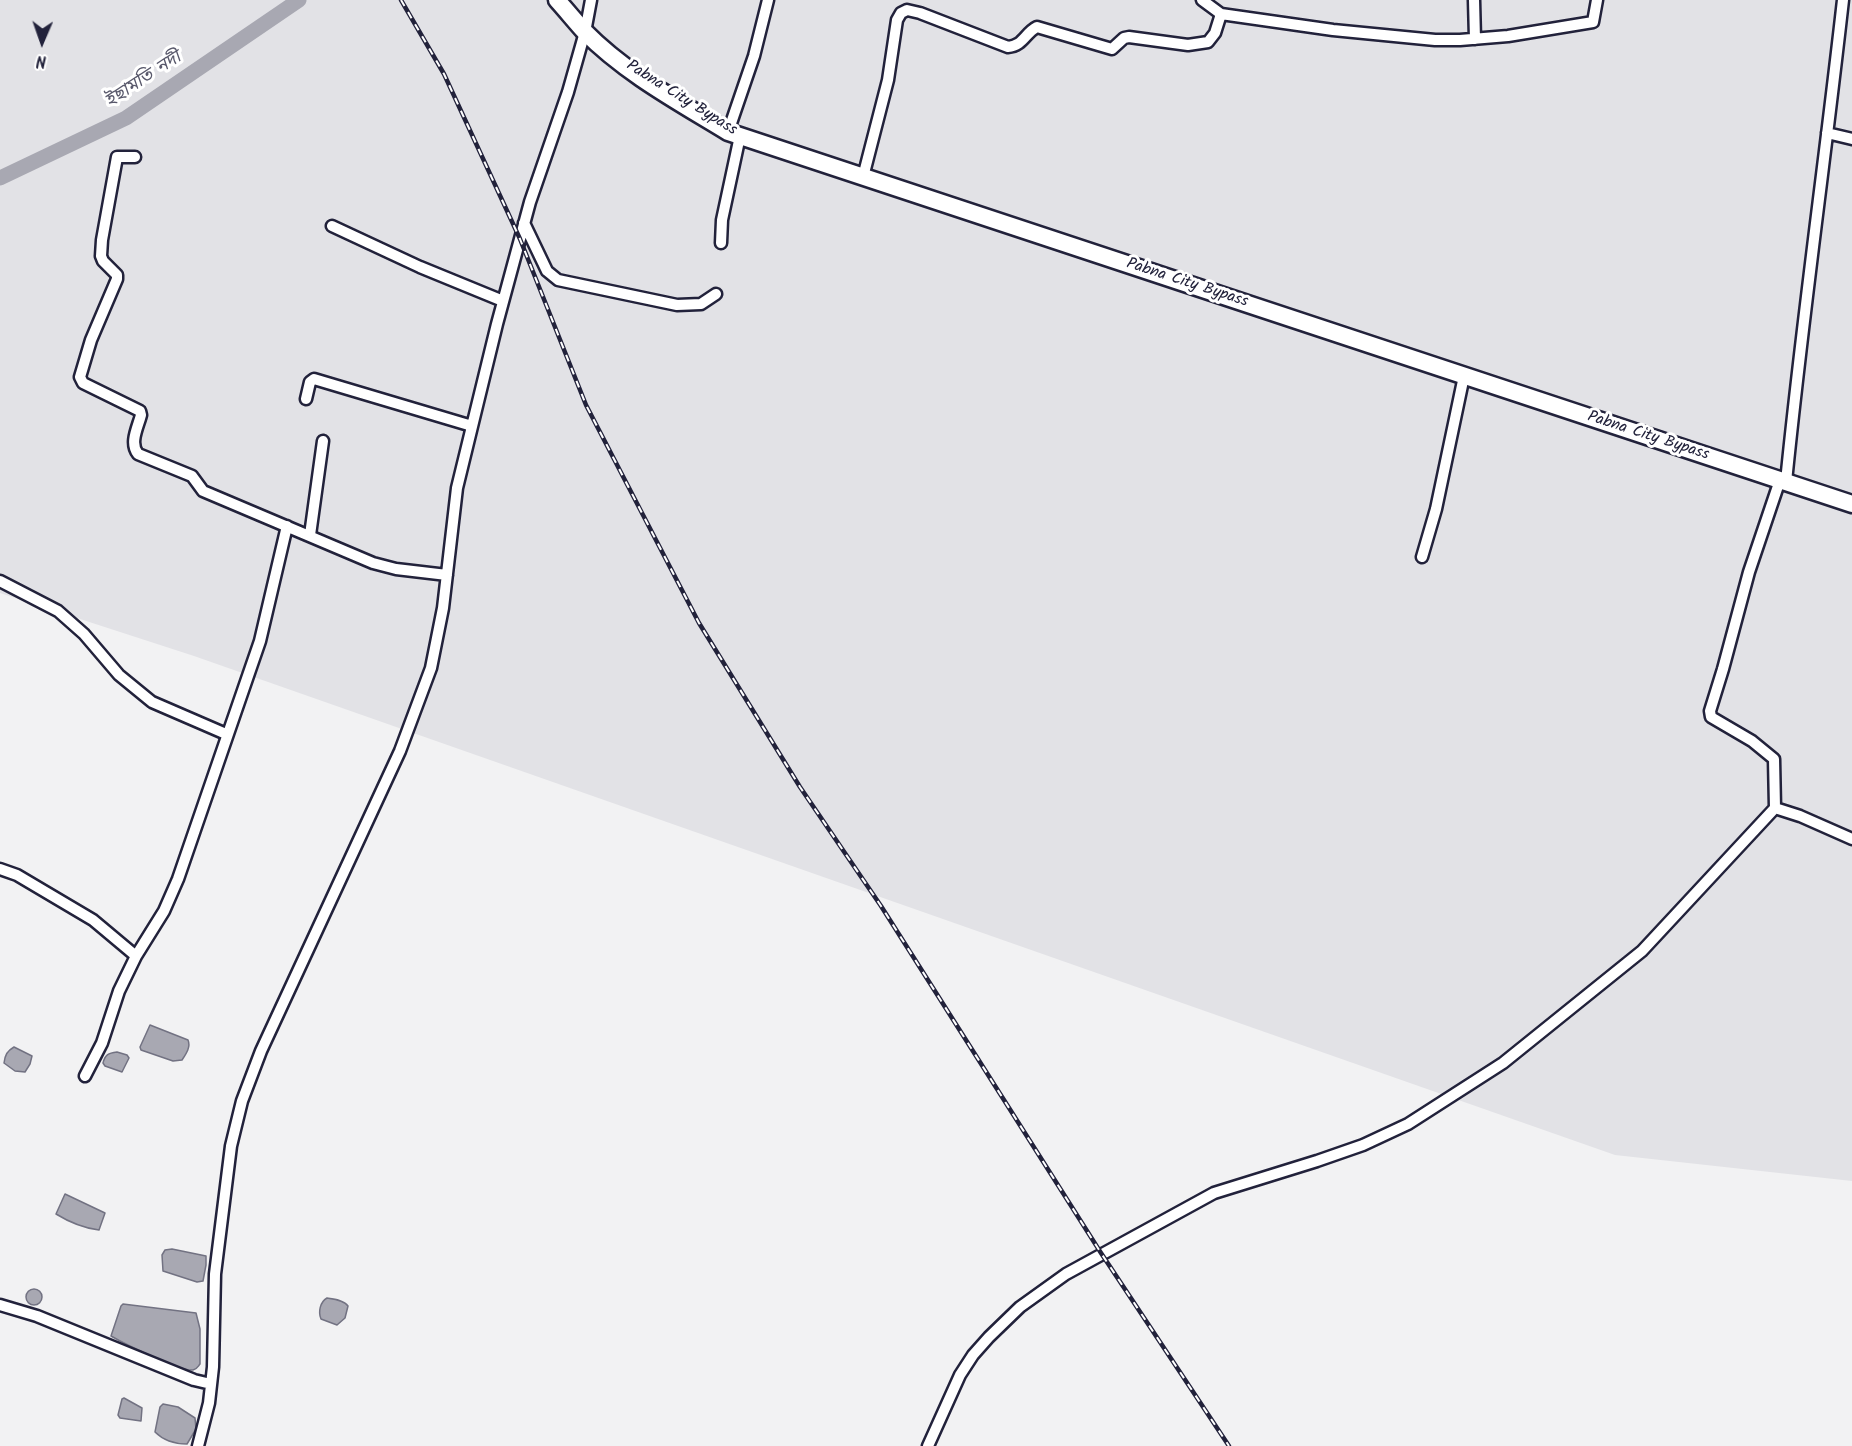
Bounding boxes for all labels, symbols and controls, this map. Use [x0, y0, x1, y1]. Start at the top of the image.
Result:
north arrow [12, 12, 72, 72]
text: N [36, 48, 47, 73]
water label: ইছামতি নদী [102, 48, 186, 114]
street label: Pabna City Bypass [622, 57, 740, 141]
street label: Pabna City Bypass [1124, 255, 1250, 313]
street label: Pabna City Bypass [1585, 408, 1711, 466]

